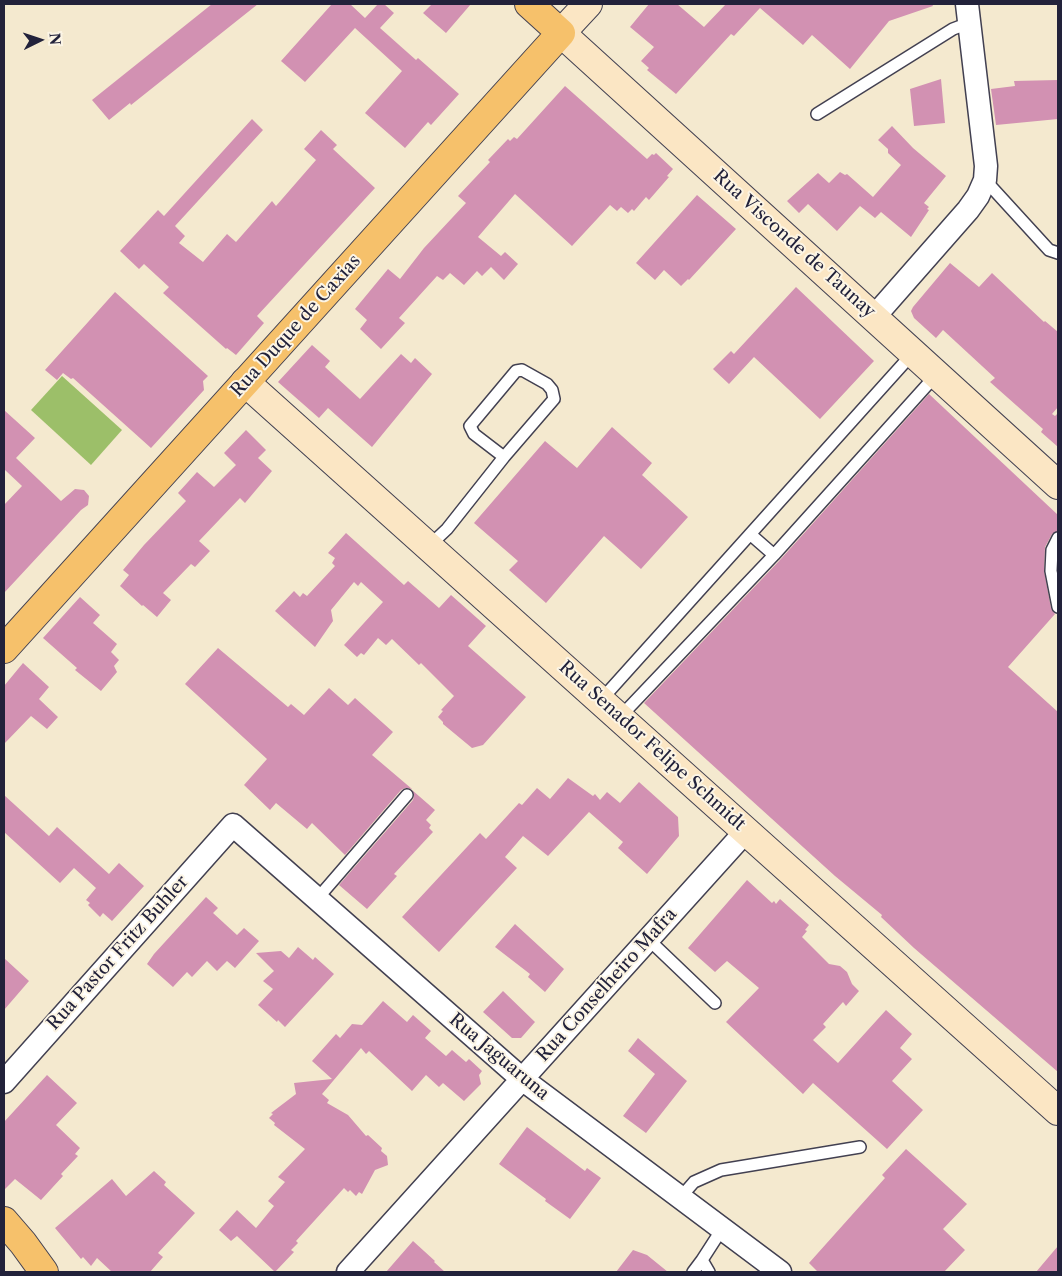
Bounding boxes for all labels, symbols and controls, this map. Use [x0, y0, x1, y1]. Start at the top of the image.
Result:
north arrow [15, 15, 65, 65]
text: N [46, 32, 64, 46]
street label: Rua Visconde de Taunay [708, 165, 880, 323]
street label: Rua Duque de Caxias [227, 251, 365, 401]
street label: Rua Senador Felipe Schmidt [554, 657, 750, 835]
street label: Rua Pastor Fritz Buhler [43, 871, 193, 1035]
street label: Rua Conselheiro Mafra [532, 904, 682, 1066]
street label: Rua Jaguaruna [445, 1009, 553, 1105]

